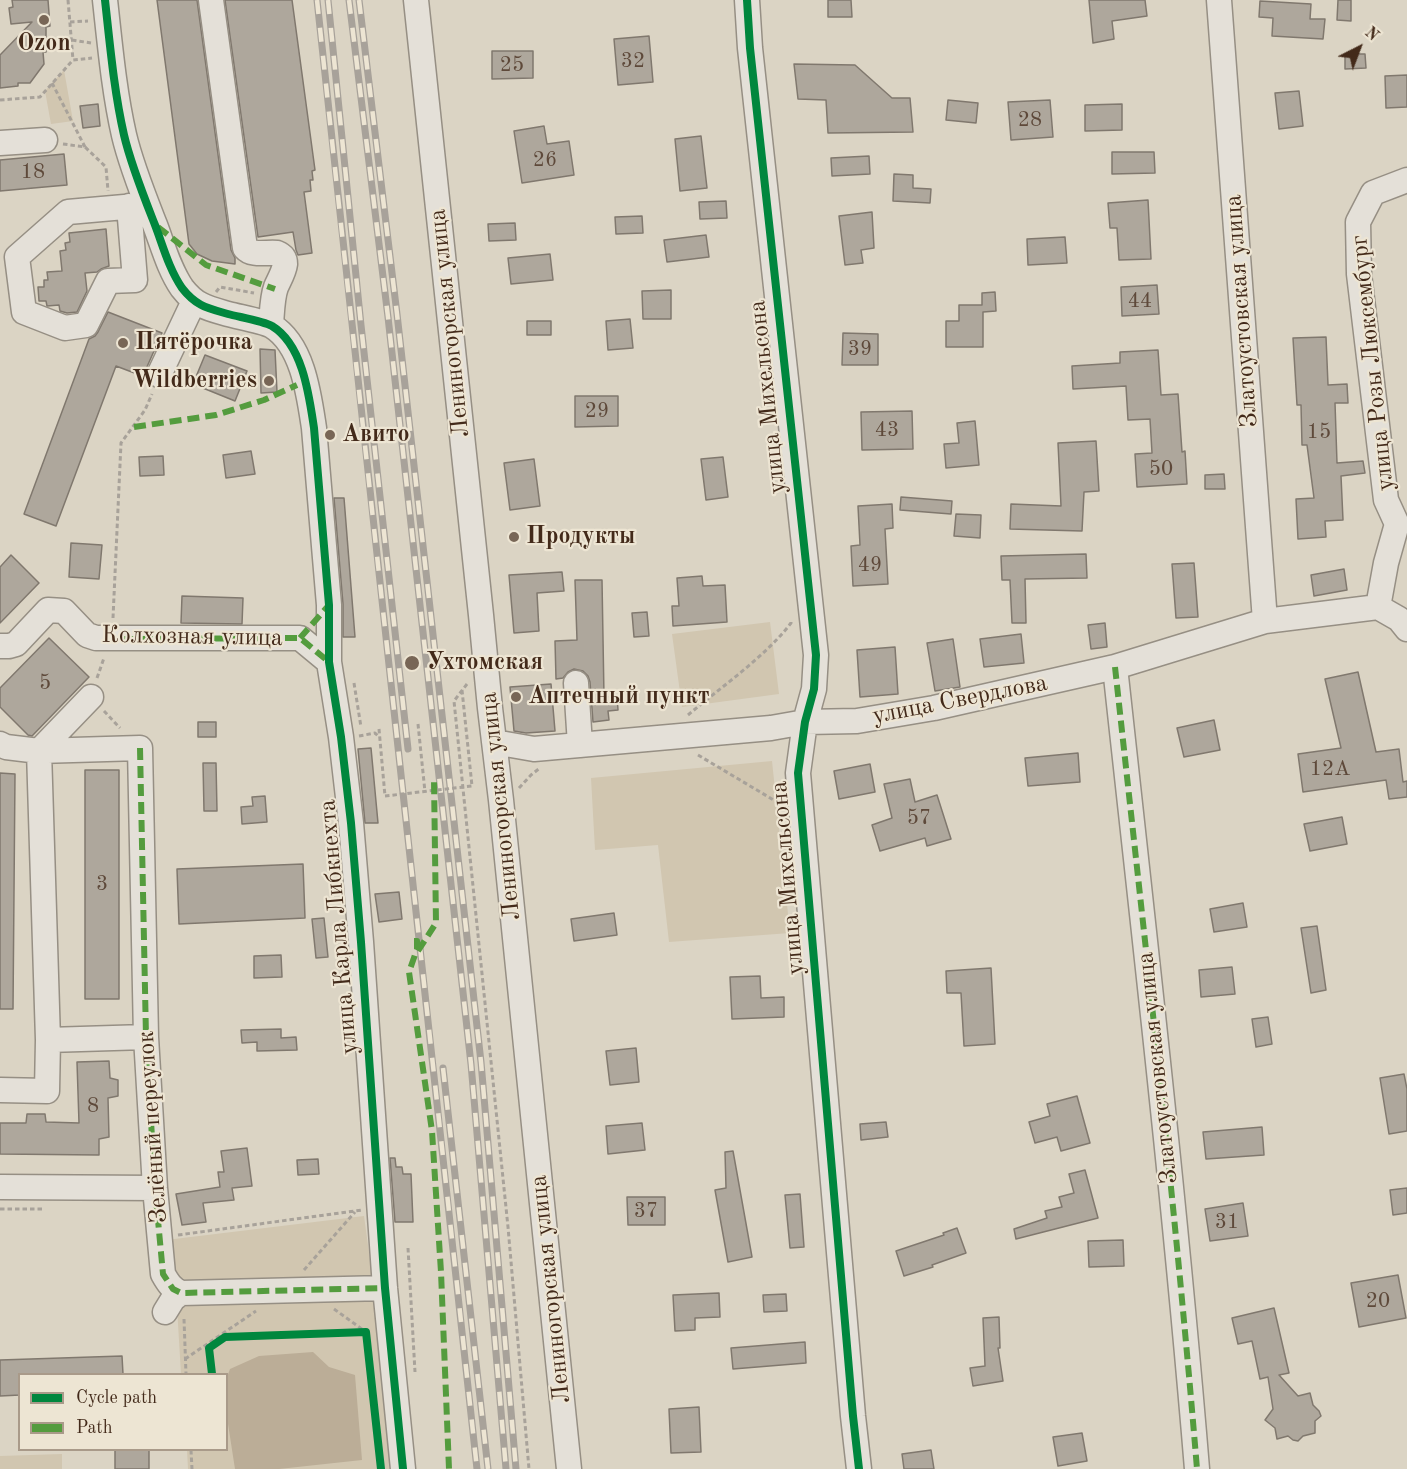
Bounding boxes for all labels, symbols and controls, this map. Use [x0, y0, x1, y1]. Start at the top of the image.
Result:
marker: Ozon [37, 13, 51, 27]
north arrow [1329, 18, 1389, 78]
text: N [1361, 25, 1381, 45]
place label: Ozon [17, 30, 71, 58]
house number: 32 [621, 48, 645, 74]
house number: 25 [500, 52, 524, 78]
house number: 28 [1018, 107, 1042, 133]
house number: 26 [533, 147, 557, 173]
house number: 18 [21, 159, 45, 185]
street label: Златоустовская улица [1219, 194, 1265, 428]
street label: Лениногорская улица [424, 207, 476, 439]
street label: улица Розы Люксембург [1345, 233, 1401, 493]
house number: 44 [1128, 288, 1152, 314]
street label: улица Михельсона [744, 299, 792, 495]
place label: Пятёрочка [135, 329, 253, 357]
marker: Пятёрочка [116, 336, 130, 350]
house number: 39 [848, 336, 872, 362]
place label: Wildberries [132, 367, 257, 395]
marker: Wildberries [262, 374, 276, 388]
house number: 29 [585, 398, 609, 424]
house number: 43 [875, 417, 899, 443]
house number: 15 [1307, 419, 1331, 445]
place label: Авито [342, 421, 410, 449]
marker: Авито [323, 428, 337, 442]
house number: 50 [1149, 456, 1173, 482]
place label: Продукты [526, 523, 635, 551]
marker: Продукты [507, 530, 521, 544]
house number: 49 [858, 552, 882, 578]
street label: Колхозная улица [101, 621, 283, 653]
place label: Ухтомская [426, 649, 543, 677]
marker: Ухтомская [403, 654, 421, 672]
street label: улица Свердлова [870, 669, 1050, 731]
house number: 5 [39, 670, 51, 696]
place label: Аптечный пункт [528, 683, 710, 711]
street label: Лениногорская улица [475, 690, 527, 922]
marker: Аптечный пункт [509, 690, 523, 704]
house number: 12А [1310, 756, 1350, 782]
street label: улица Михельсона [765, 780, 811, 976]
street label: улица Карла Либкнехта [314, 798, 364, 1056]
house number: 57 [907, 805, 931, 831]
house number: 3 [96, 871, 108, 897]
street label: Златоустовская улица [1131, 950, 1185, 1186]
street label: Зелёный переулок [132, 1030, 174, 1224]
house number: 8 [87, 1093, 99, 1119]
street label: Лениногорская улица [525, 1173, 577, 1405]
house number: 37 [634, 1198, 658, 1224]
house number: 31 [1215, 1209, 1239, 1235]
house number: 20 [1366, 1288, 1390, 1314]
legend [18, 1373, 228, 1451]
text: Cycle path [76, 1389, 157, 1407]
text: Path [76, 1419, 112, 1437]

